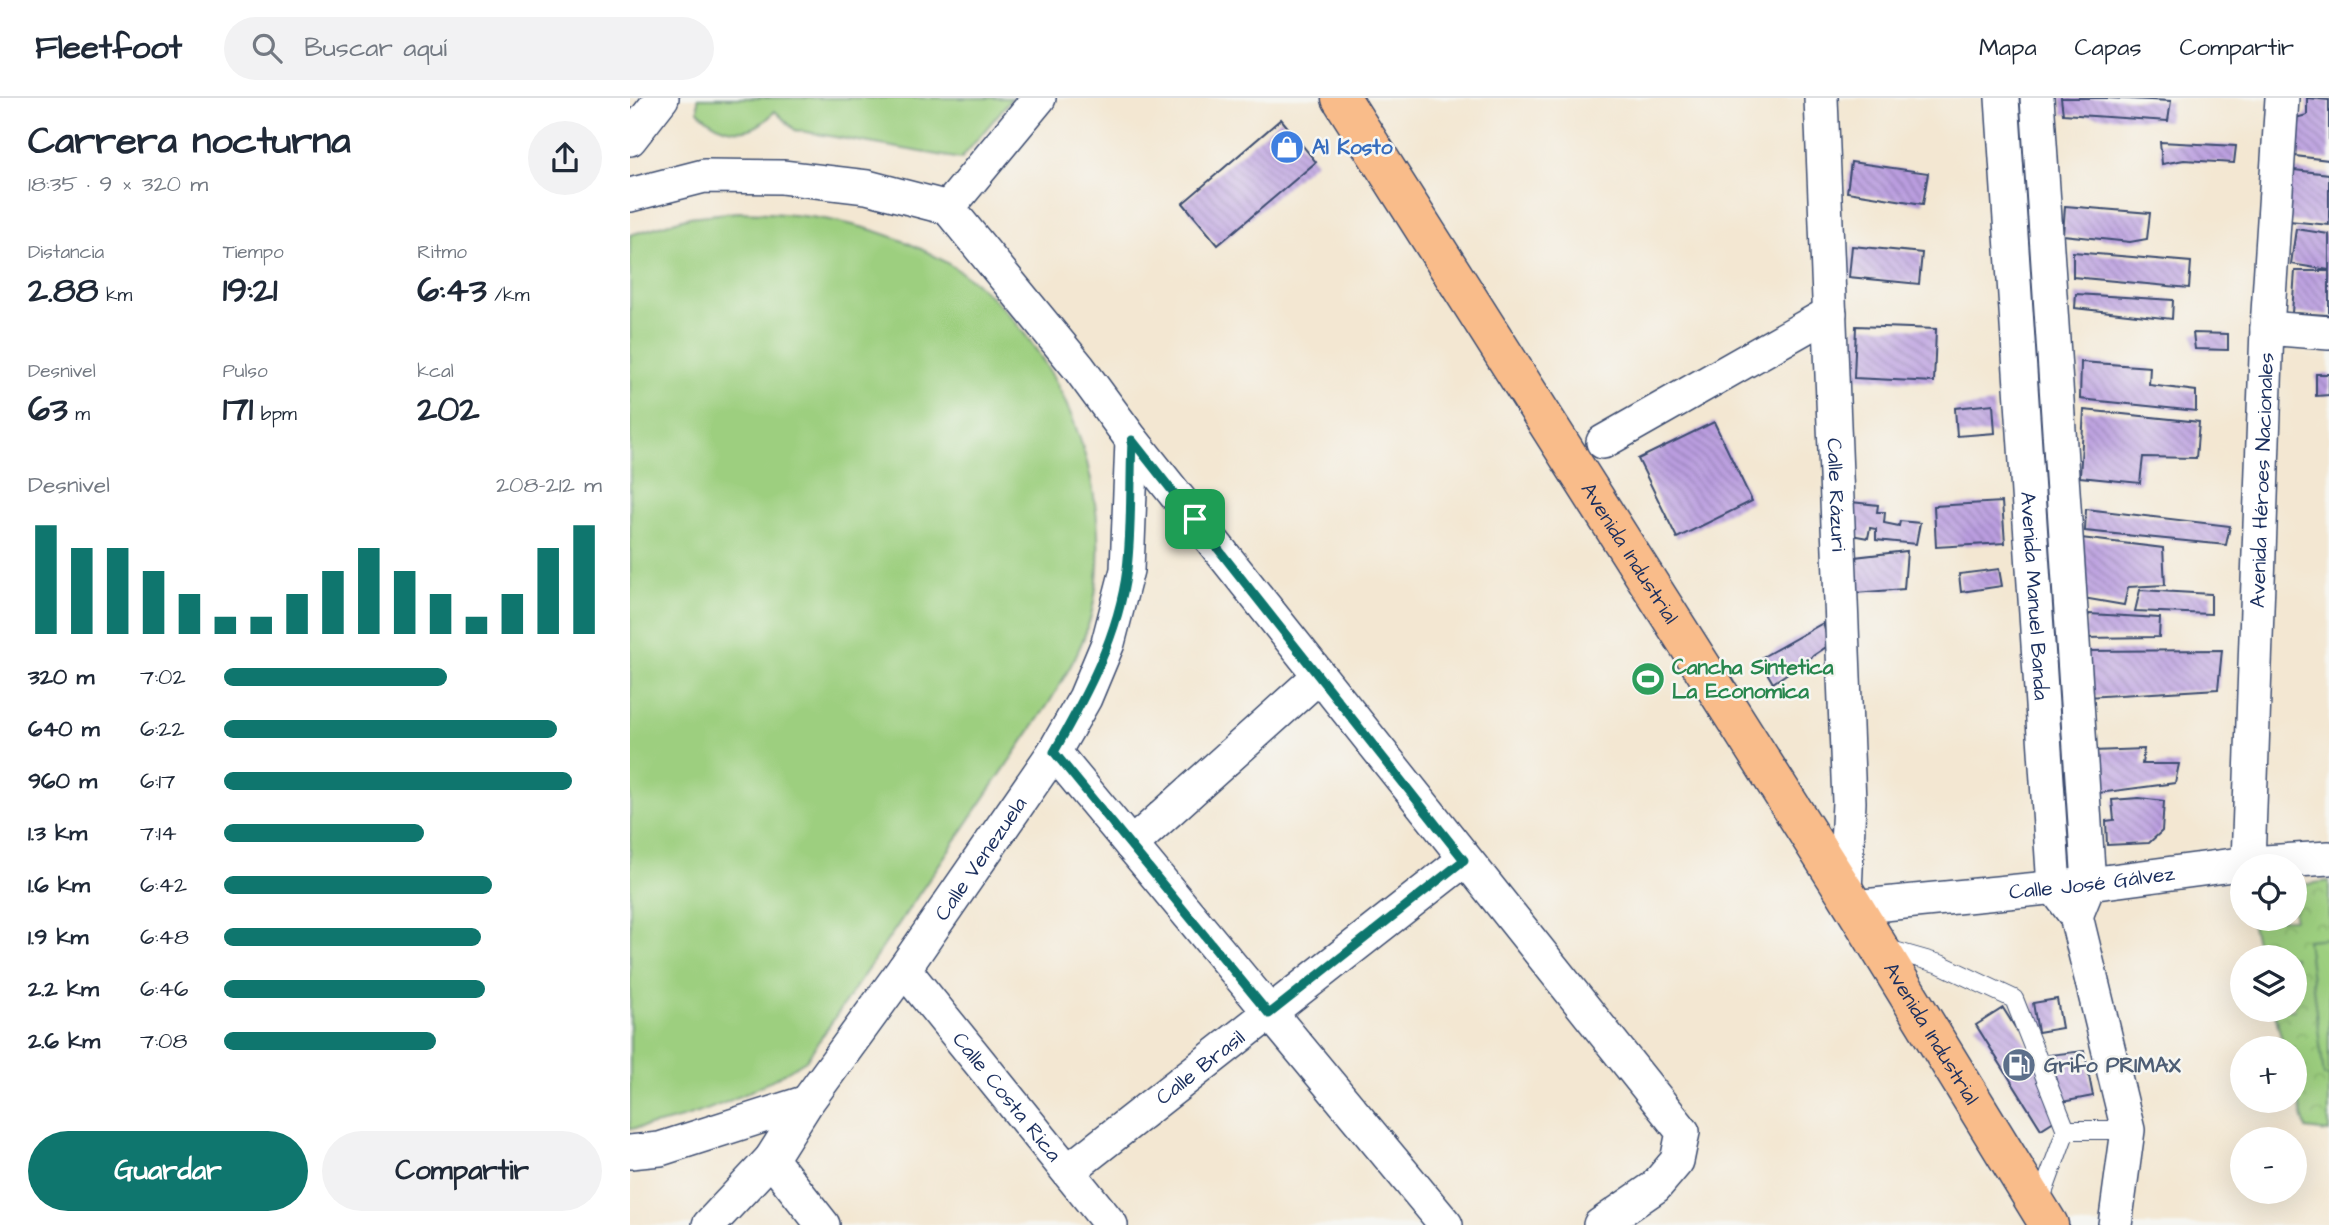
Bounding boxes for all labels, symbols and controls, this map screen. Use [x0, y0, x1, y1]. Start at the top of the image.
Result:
search box [224, 17, 714, 80]
text: Fleetfoot [35, 25, 182, 71]
icon: search [248, 29, 286, 67]
text: Buscar aquí [304, 30, 447, 66]
text: Mapa [1979, 31, 2037, 65]
text: Capas [2075, 31, 2141, 65]
text: Compartir [2179, 31, 2294, 65]
text: Carrera nocturna [28, 116, 351, 168]
button: share [528, 121, 602, 195]
shop icon: Al Kosto [1268, 128, 1306, 166]
place label: Al Kosto [1312, 133, 1393, 162]
text: 18:35 · 9 × 320 m [28, 168, 208, 200]
text: Distancia [28, 239, 104, 266]
text: Tiempo [223, 239, 284, 266]
text: Ritmo [417, 239, 467, 266]
text: 2.88 [28, 266, 98, 315]
text: 19:21 [223, 266, 277, 315]
text: 6:43 [417, 266, 487, 315]
text: km [98, 282, 132, 309]
text: /km [487, 282, 529, 309]
street label: Avenida Héroes Nacionales [2243, 352, 2281, 609]
text: Desnivel [28, 358, 96, 385]
text: Pulso [223, 358, 268, 385]
text: kcal [417, 358, 454, 385]
text: 63 [28, 385, 68, 434]
text: 171 [223, 385, 253, 434]
text: 202 [417, 385, 479, 434]
text: m [68, 401, 90, 428]
text: bpm [253, 401, 297, 428]
street label: Calle Rázuri [1820, 437, 1853, 552]
text: Desnivel [28, 469, 110, 501]
text: 208–212 m [496, 469, 602, 501]
street label: Avenida Industrial [1574, 477, 1685, 630]
pin [1165, 489, 1225, 549]
street label: Avenida Manuel Banda [2013, 491, 2056, 702]
icon: arrive [1176, 500, 1214, 538]
place label: Cancha Sintetica La Economica [1672, 653, 1834, 706]
sports icon: Cancha Sintetica La Economica [1629, 660, 1667, 698]
text: 320 m [28, 661, 94, 693]
text: 7:02 [140, 661, 186, 693]
text: 640 m [28, 713, 100, 745]
text: 6:22 [140, 713, 185, 745]
text: 960 m [28, 765, 97, 797]
text: 6:17 [140, 765, 175, 797]
street label: Calle Venezuela [928, 791, 1034, 927]
text: 1.3 km [28, 817, 87, 849]
text: 7:14 [140, 817, 177, 849]
map controls [2230, 854, 2307, 1204]
button: locate [2230, 854, 2307, 931]
street label: Calle José Gálvez [2008, 859, 2177, 907]
text: 1.6 km [28, 869, 90, 901]
text: 6:42 [140, 869, 187, 901]
text: 1.9 km [28, 921, 89, 953]
text: 6:48 [140, 921, 189, 953]
button: layers [2230, 945, 2307, 1022]
street label: Avenida Industrial [1876, 957, 1986, 1110]
text: 2.2 km [28, 973, 99, 1005]
text: 6:46 [140, 973, 188, 1005]
street label: Calle Brasil [1150, 1023, 1251, 1112]
text: 2.6 km [28, 1025, 100, 1057]
text: 7:08 [140, 1025, 187, 1057]
street label: Calle Costa Rica [945, 1026, 1068, 1168]
button: + [2230, 1036, 2307, 1113]
fuel station icon: Grifo PRIMAX [2000, 1046, 2038, 1084]
place label: Grifo PRIMAX [2044, 1051, 2181, 1080]
button: − [2230, 1127, 2307, 1204]
button: Guardar [28, 1131, 308, 1211]
button: Compartir [322, 1131, 602, 1211]

